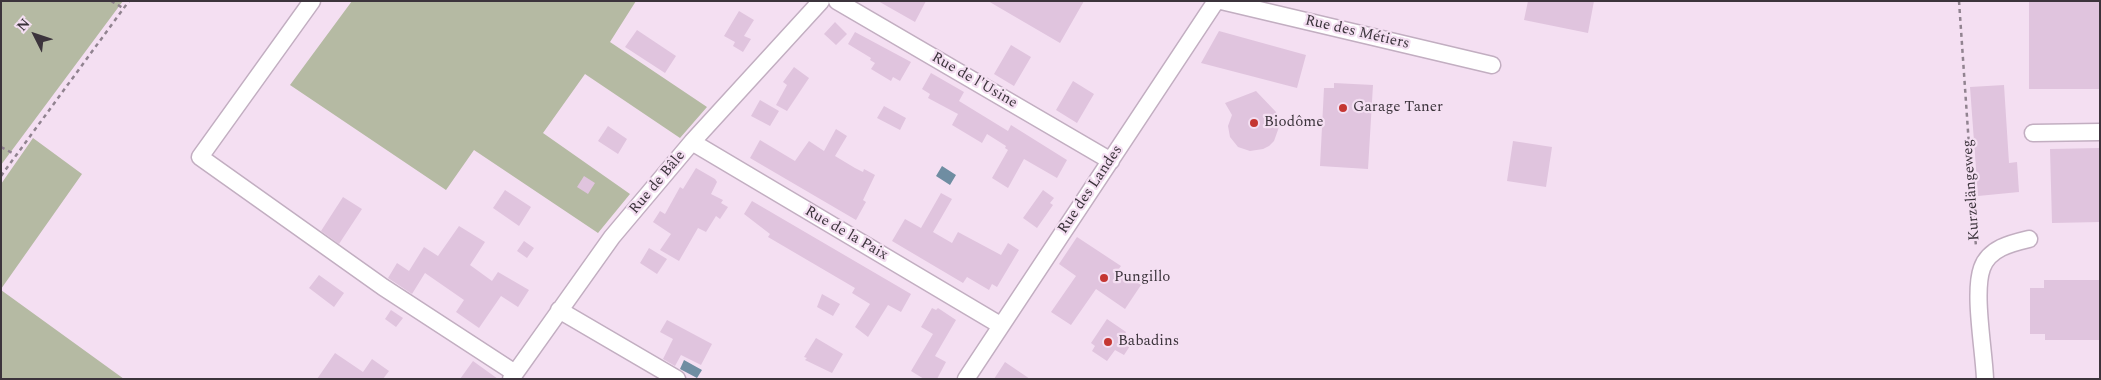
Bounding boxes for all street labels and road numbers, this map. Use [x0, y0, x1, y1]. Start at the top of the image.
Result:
street label: Rue des Métiers [1303, 12, 1411, 54]
street label: Rue de l'Usine [928, 49, 1020, 113]
street label: Kurzelängeweg [1959, 139, 1985, 241]
street label: Rue des Landes [1055, 142, 1127, 238]
street label: Rue de Bâle [626, 148, 690, 218]
street label: Rue de la Paix [801, 203, 891, 265]

